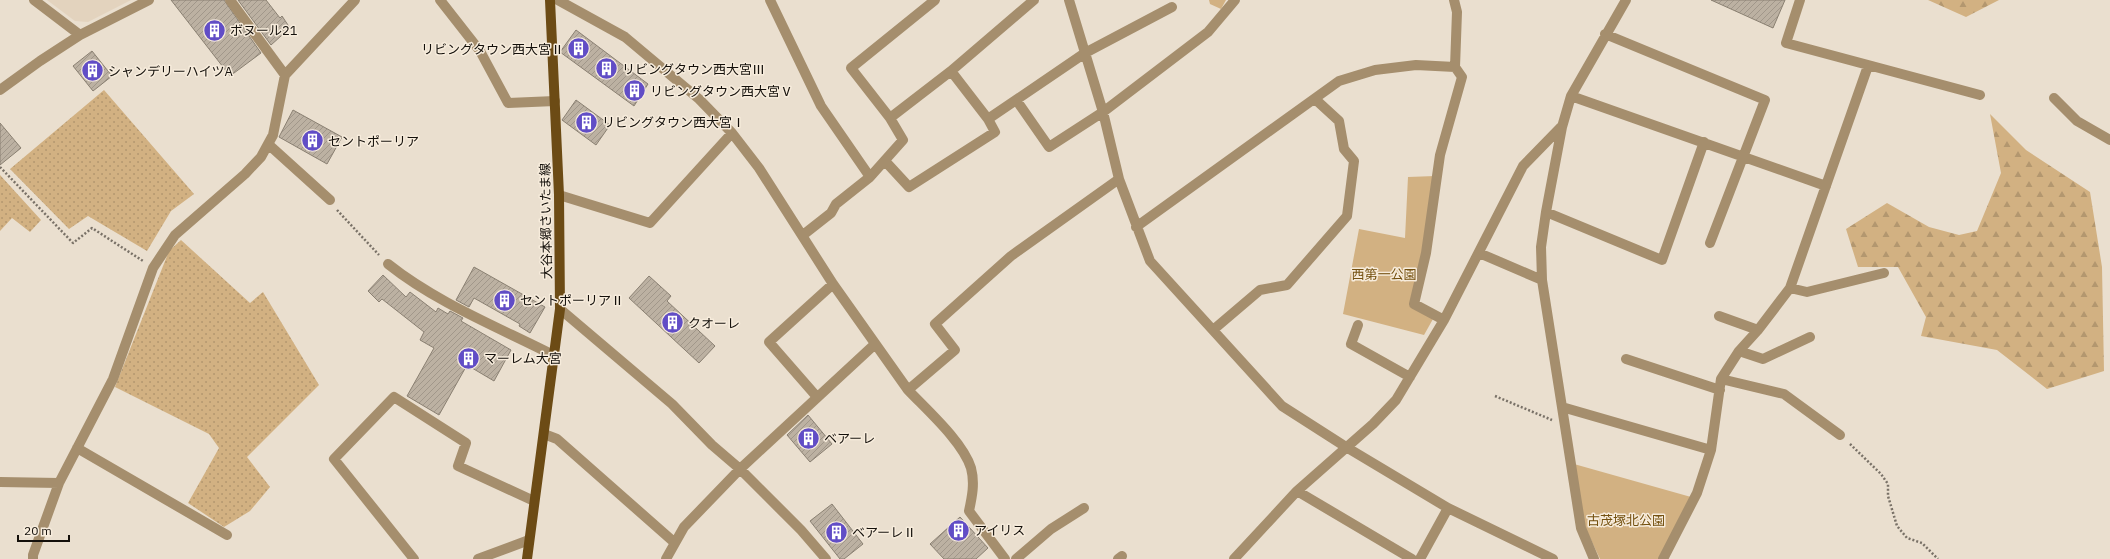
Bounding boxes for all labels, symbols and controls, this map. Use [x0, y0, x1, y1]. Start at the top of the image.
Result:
building icon: ボヌール21 [202, 17, 228, 43]
place label: ボヌール21 [230, 22, 298, 39]
building icon: リビングタウン西大宮Ⅱ [566, 36, 592, 62]
place label: リビングタウン西大宮Ⅱ [421, 41, 564, 58]
building icon: リビングタウン西大宮Ⅲ [593, 56, 619, 82]
building icon: シャンデリーハイツA [80, 58, 106, 84]
place label: リビングタウン西大宮Ⅲ [622, 61, 765, 78]
place label: シャンデリーハイツA [108, 63, 233, 80]
building icon: リビングタウン西大宮Ⅴ [621, 78, 647, 104]
place label: リビングタウン西大宮Ⅴ [650, 83, 793, 100]
building icon: リビングタウン西大宮Ⅰ [573, 109, 599, 135]
place label: リビングタウン西大宮Ⅰ [602, 114, 745, 131]
building icon: セントポーリア [299, 128, 325, 154]
place label: セントポーリア [328, 133, 419, 150]
street label: 大谷本郷さいたま線 [536, 163, 556, 279]
park label: 西第一公園 [1351, 266, 1417, 283]
building icon: セントポーリアⅡ [491, 287, 517, 313]
place label: セントポーリアⅡ [520, 292, 624, 309]
building icon: クオーレ [660, 310, 686, 336]
place label: クオーレ [688, 315, 740, 332]
building icon: マーレム大宮 [455, 345, 481, 371]
place label: マーレム大宮 [484, 350, 562, 367]
building icon: ベアーレ [795, 425, 821, 451]
place label: ベアーレ [824, 430, 875, 447]
park label: 古茂塚北公園 [1587, 512, 1665, 529]
scale bar [18, 517, 69, 543]
building icon: アイリス [945, 517, 971, 543]
building icon: ベアーレⅡ [824, 519, 850, 545]
place label: アイリス [974, 522, 1025, 539]
text: 20 m [24, 523, 52, 538]
place label: ベアーレⅡ [852, 524, 916, 541]

